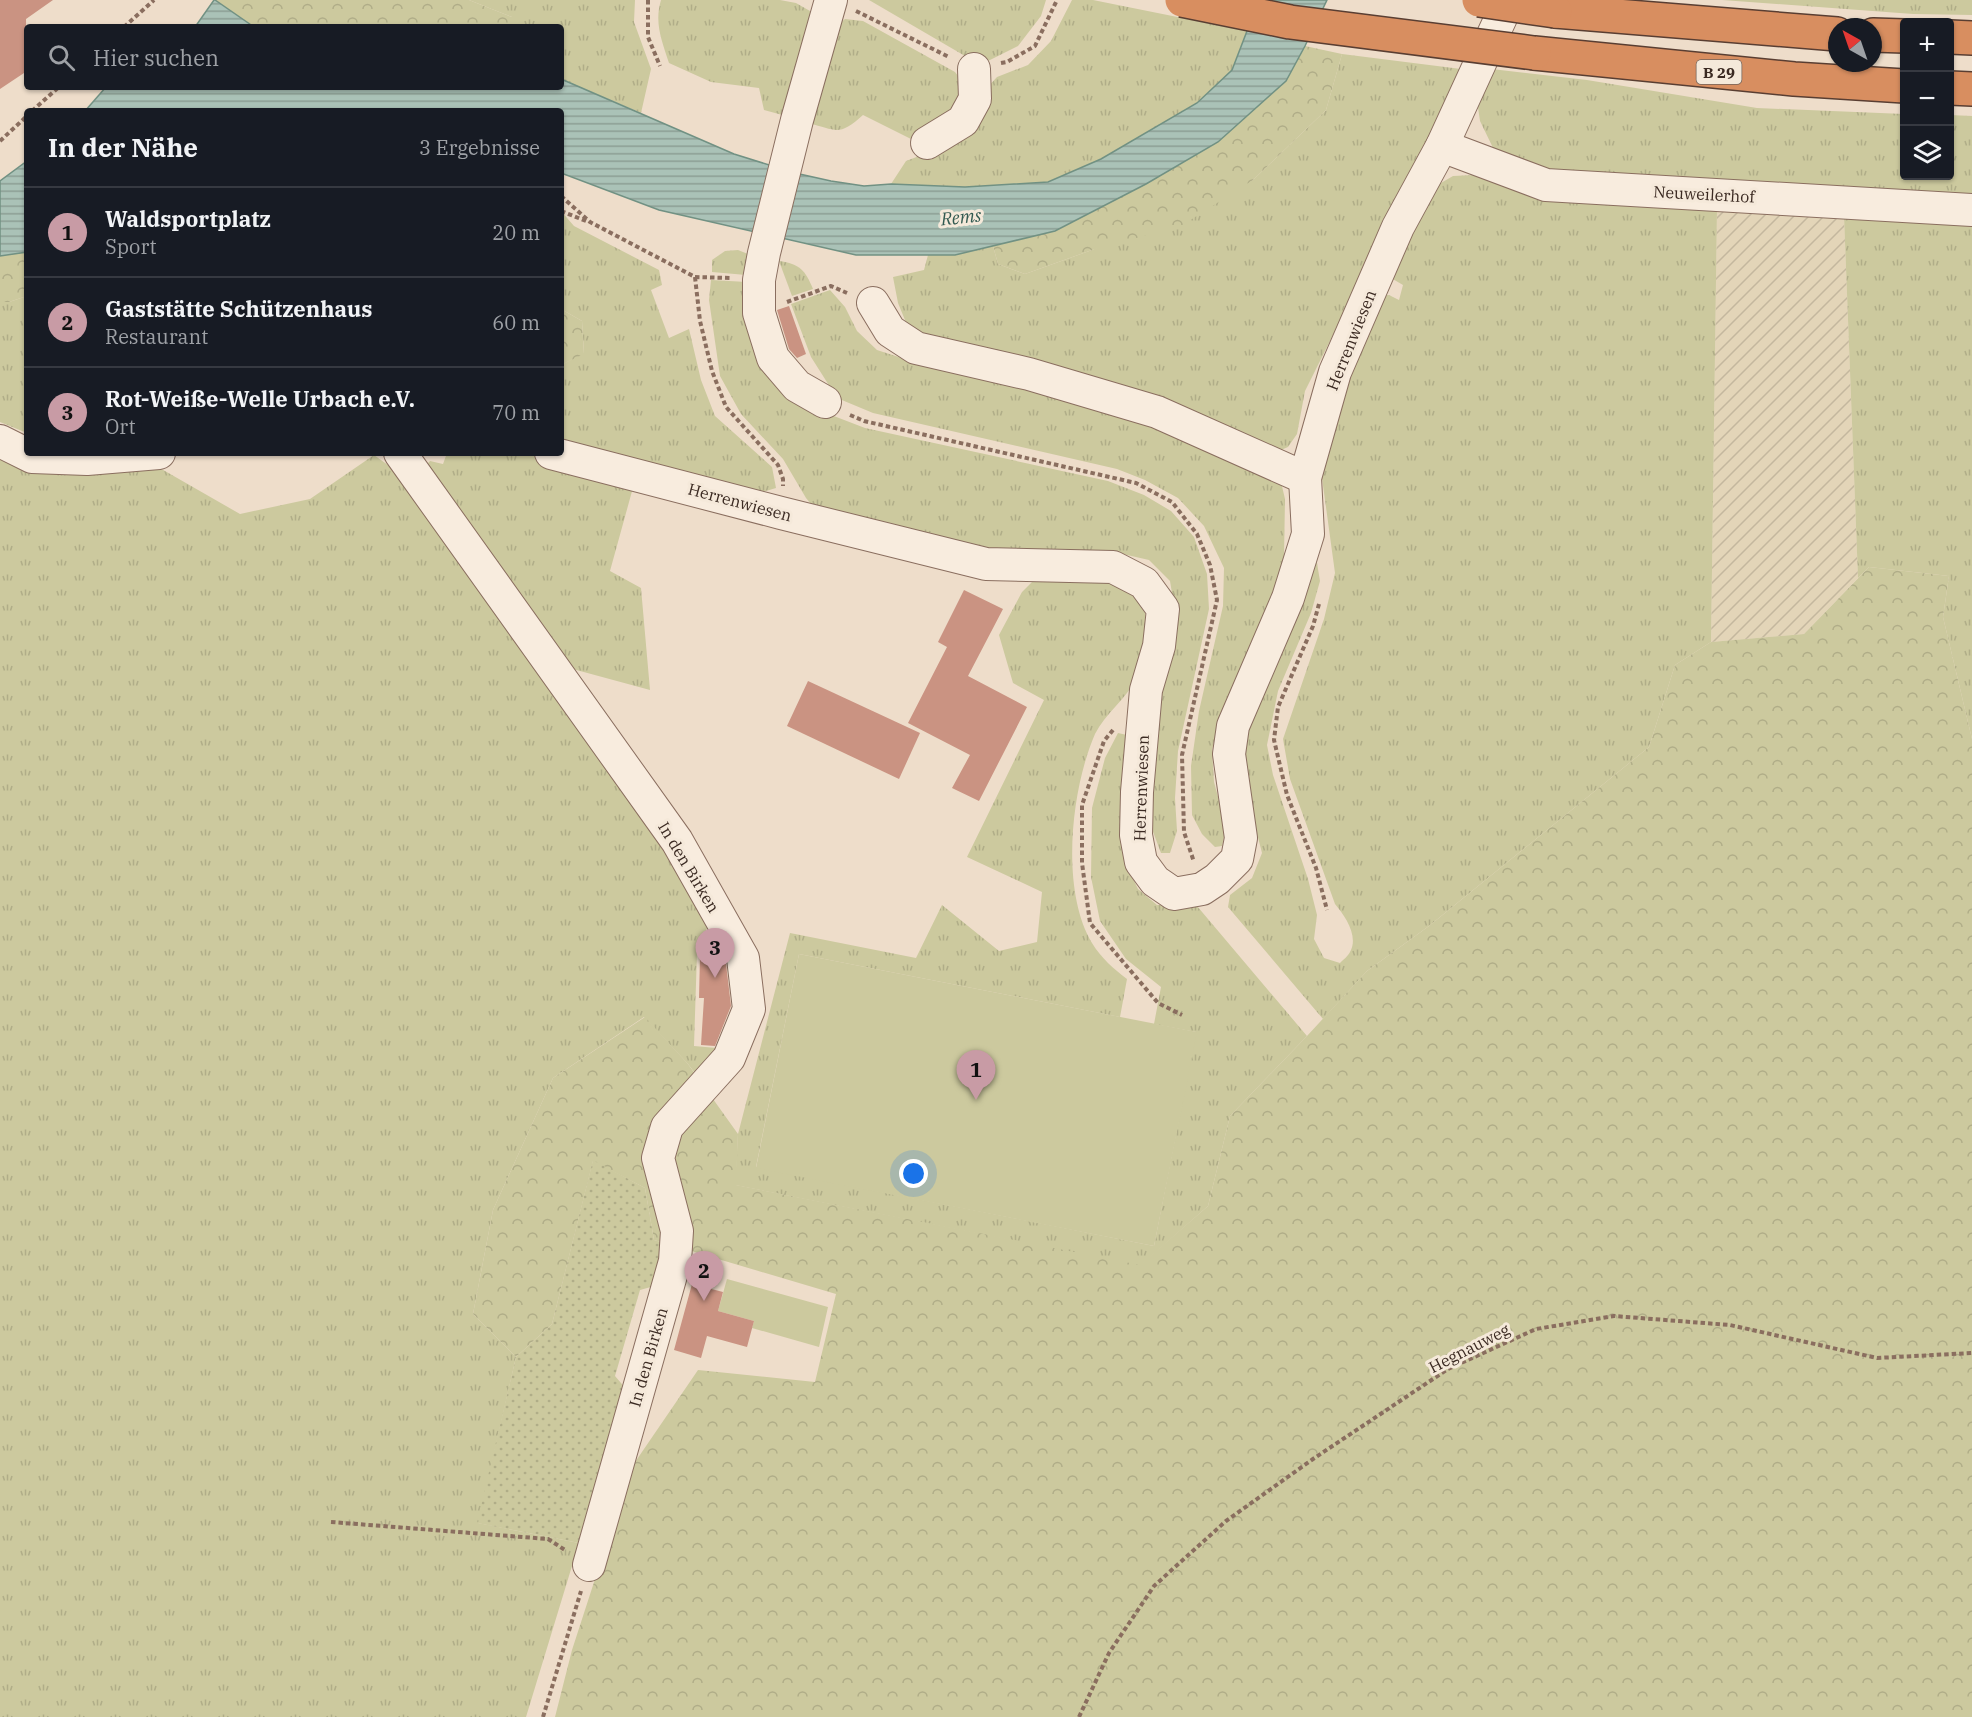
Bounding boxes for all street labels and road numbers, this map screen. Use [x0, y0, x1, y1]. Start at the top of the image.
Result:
road number: B 29 [1696, 60, 1742, 84]
street label: Neuweilerhof [1653, 181, 1757, 207]
street label: Herrenwiesen [1322, 287, 1380, 393]
street label: Herrenwiesen [686, 479, 794, 525]
street label: Herrenwiesen [1129, 734, 1153, 842]
street label: In den Birken [654, 818, 724, 916]
street label: In den Birken [624, 1305, 672, 1409]
street label: Hegnauweg [1425, 1319, 1513, 1377]

